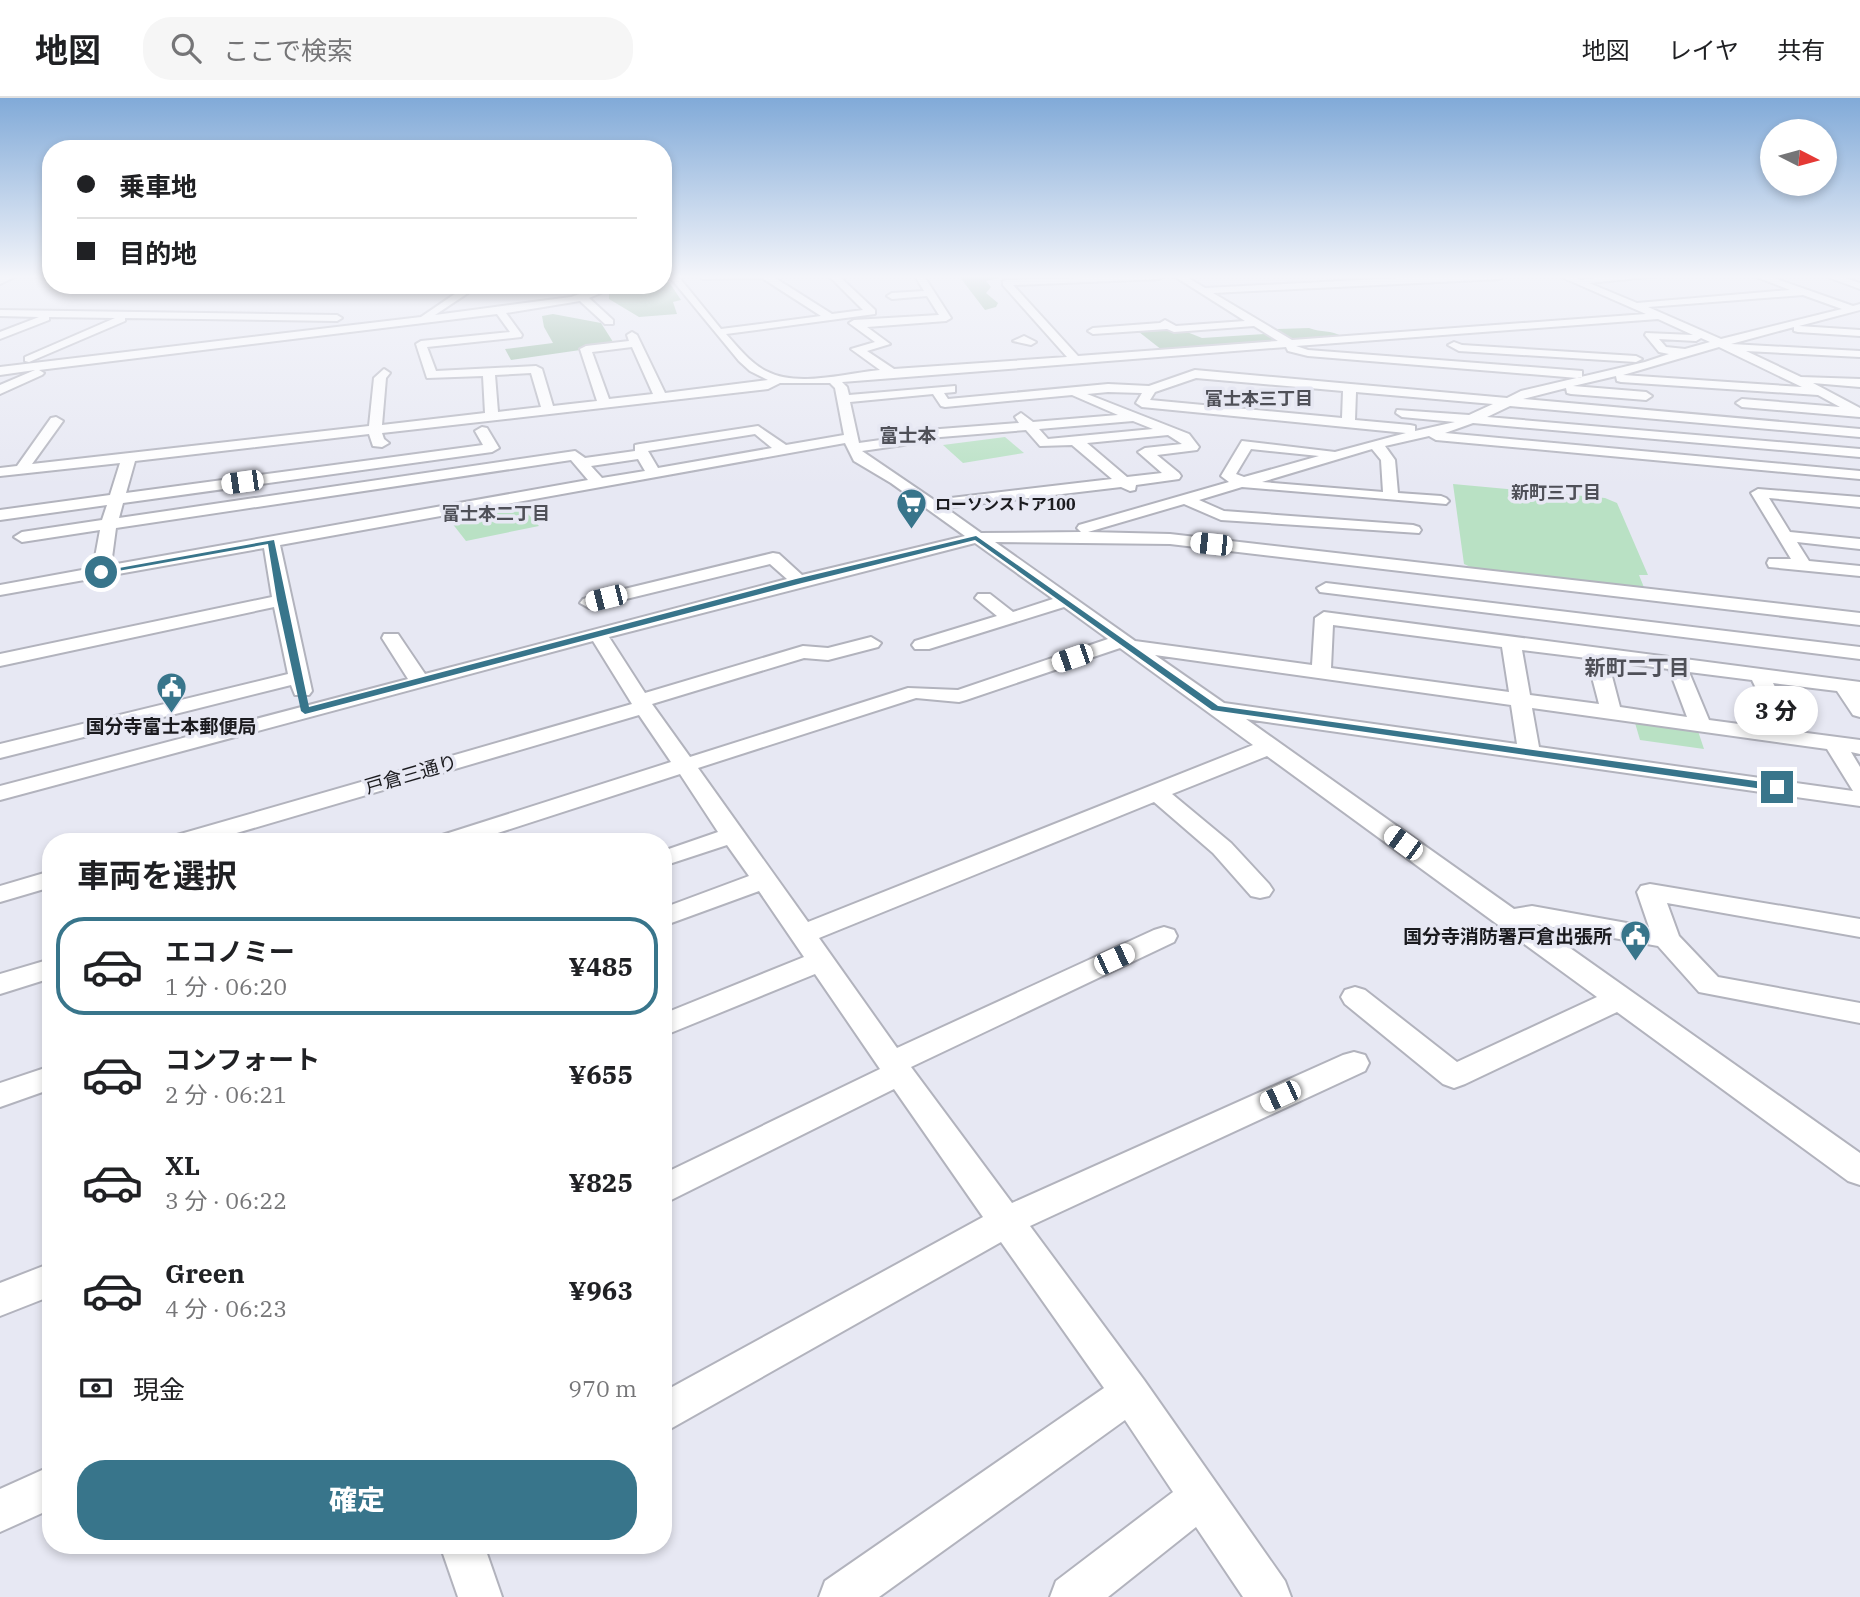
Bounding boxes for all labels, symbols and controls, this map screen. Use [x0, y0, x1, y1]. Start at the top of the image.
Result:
search box [143, 17, 633, 80]
text: 地図 [35, 28, 101, 71]
icon: search [167, 29, 205, 67]
text: ここで検索 [223, 33, 353, 67]
text: 地図 [1582, 34, 1630, 66]
text: レイヤ [1668, 34, 1739, 66]
text: 共有 [1777, 34, 1825, 66]
north arrow [1760, 119, 1838, 196]
map controls [1760, 119, 1837, 196]
text: 乗車地 [119, 169, 197, 203]
text: 目的地 [119, 236, 197, 270]
district label: 富士本三丁目 [1205, 387, 1313, 410]
district label: 富士本 [879, 423, 937, 447]
car [220, 469, 265, 495]
district label: 新町三丁目 [1511, 481, 1601, 504]
supermarket icon: ローソンストア100 [895, 487, 929, 531]
place label: ローソンストア100 [935, 494, 1076, 514]
district label: 富士本二丁目 [442, 502, 550, 525]
car [1190, 531, 1233, 557]
route start [85, 556, 117, 588]
car [584, 583, 629, 613]
car [1049, 641, 1096, 675]
district label: 新町二丁目 [1585, 653, 1690, 681]
public building icon: 国分寺富士本郵便局 [154, 670, 188, 714]
callout: 3 分 [1735, 686, 1819, 734]
text: 3 分 [1755, 695, 1797, 725]
place label: 国分寺富士本郵便局 [85, 714, 257, 738]
street label: 戸倉三通り [362, 749, 460, 799]
route end [1761, 771, 1793, 803]
car [1380, 822, 1427, 864]
text: 車両を選択 [77, 854, 237, 896]
public building icon: 国分寺消防署戸倉出張所 [1618, 919, 1652, 963]
place label: 国分寺消防署戸倉出張所 [1403, 924, 1612, 948]
text: エコノミー [165, 934, 295, 968]
icon: car [81, 935, 144, 998]
car [1091, 941, 1138, 977]
text: ¥485 [568, 949, 633, 983]
text: 1 分 · 06:20 [165, 971, 287, 1001]
text: コンフォート [165, 1042, 320, 1076]
icon: car [81, 1043, 144, 1106]
text: ¥655 [568, 1057, 633, 1091]
car [1257, 1078, 1304, 1114]
text: 2 分 · 06:21 [165, 1079, 287, 1109]
text: XL [165, 1148, 200, 1182]
icon: car [81, 1151, 144, 1214]
text: ¥825 [568, 1165, 633, 1199]
text: 3 分 · 06:22 [165, 1185, 287, 1215]
text: Green [165, 1256, 245, 1290]
icon: car [81, 1259, 144, 1322]
text: ¥963 [568, 1273, 633, 1307]
text: 4 分 · 06:23 [165, 1293, 287, 1323]
icon: cash [77, 1369, 115, 1407]
text: 現金 [133, 1372, 185, 1406]
text: 970 m [568, 1373, 637, 1403]
button: 確定 [77, 1460, 637, 1540]

